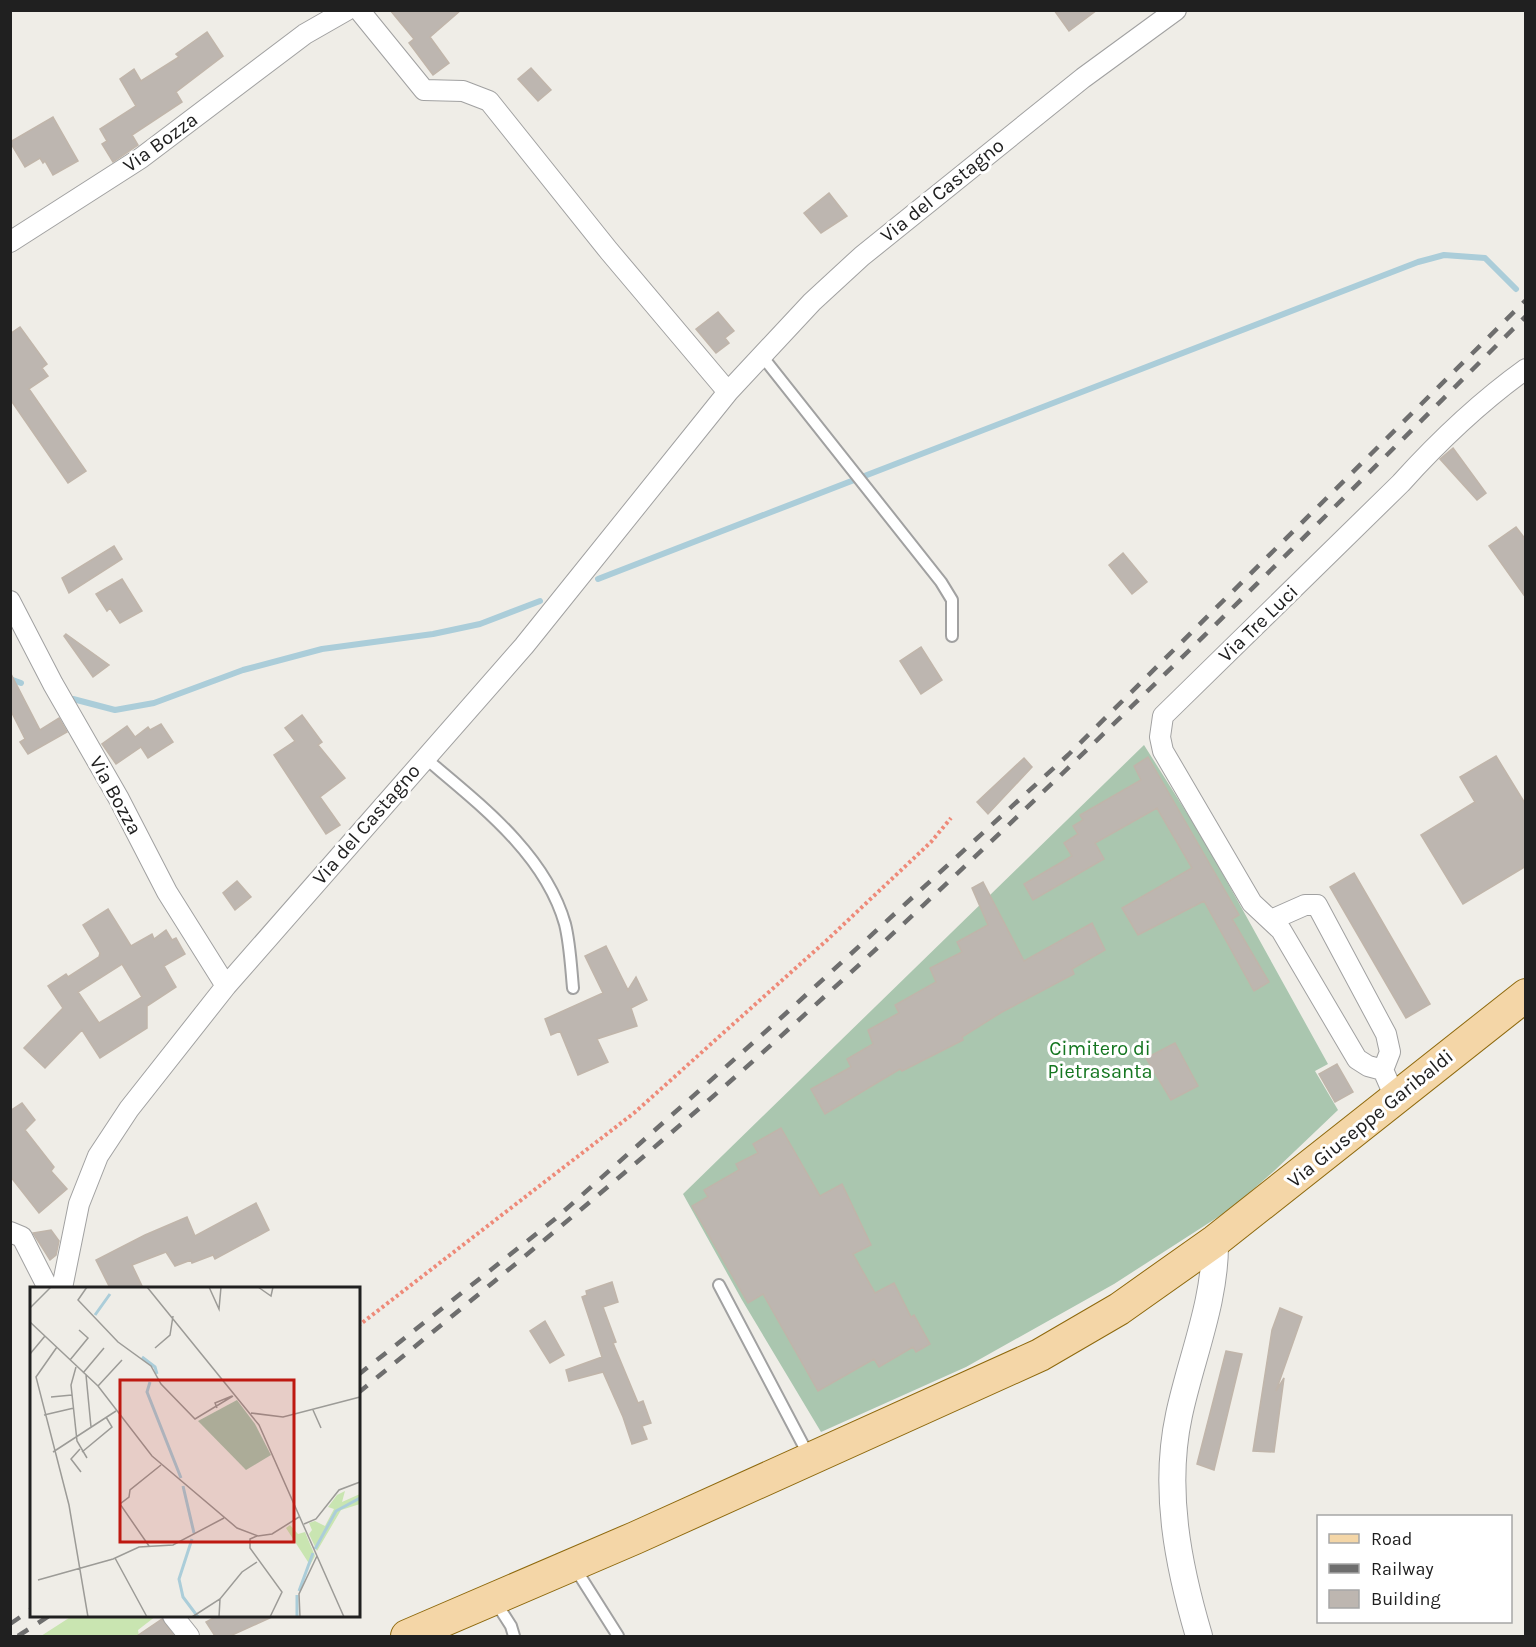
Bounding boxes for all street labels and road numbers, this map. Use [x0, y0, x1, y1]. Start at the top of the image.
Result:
street label: Via Bozza [119, 108, 202, 177]
street label: Via del Castagno [876, 134, 1009, 247]
street label: Via Tre Luci [1214, 580, 1303, 667]
street label: Via Bozza [85, 752, 147, 839]
street label: Via del Castagno [308, 759, 425, 889]
street label: Via Giuseppe Garibaldi [1283, 1044, 1458, 1192]

